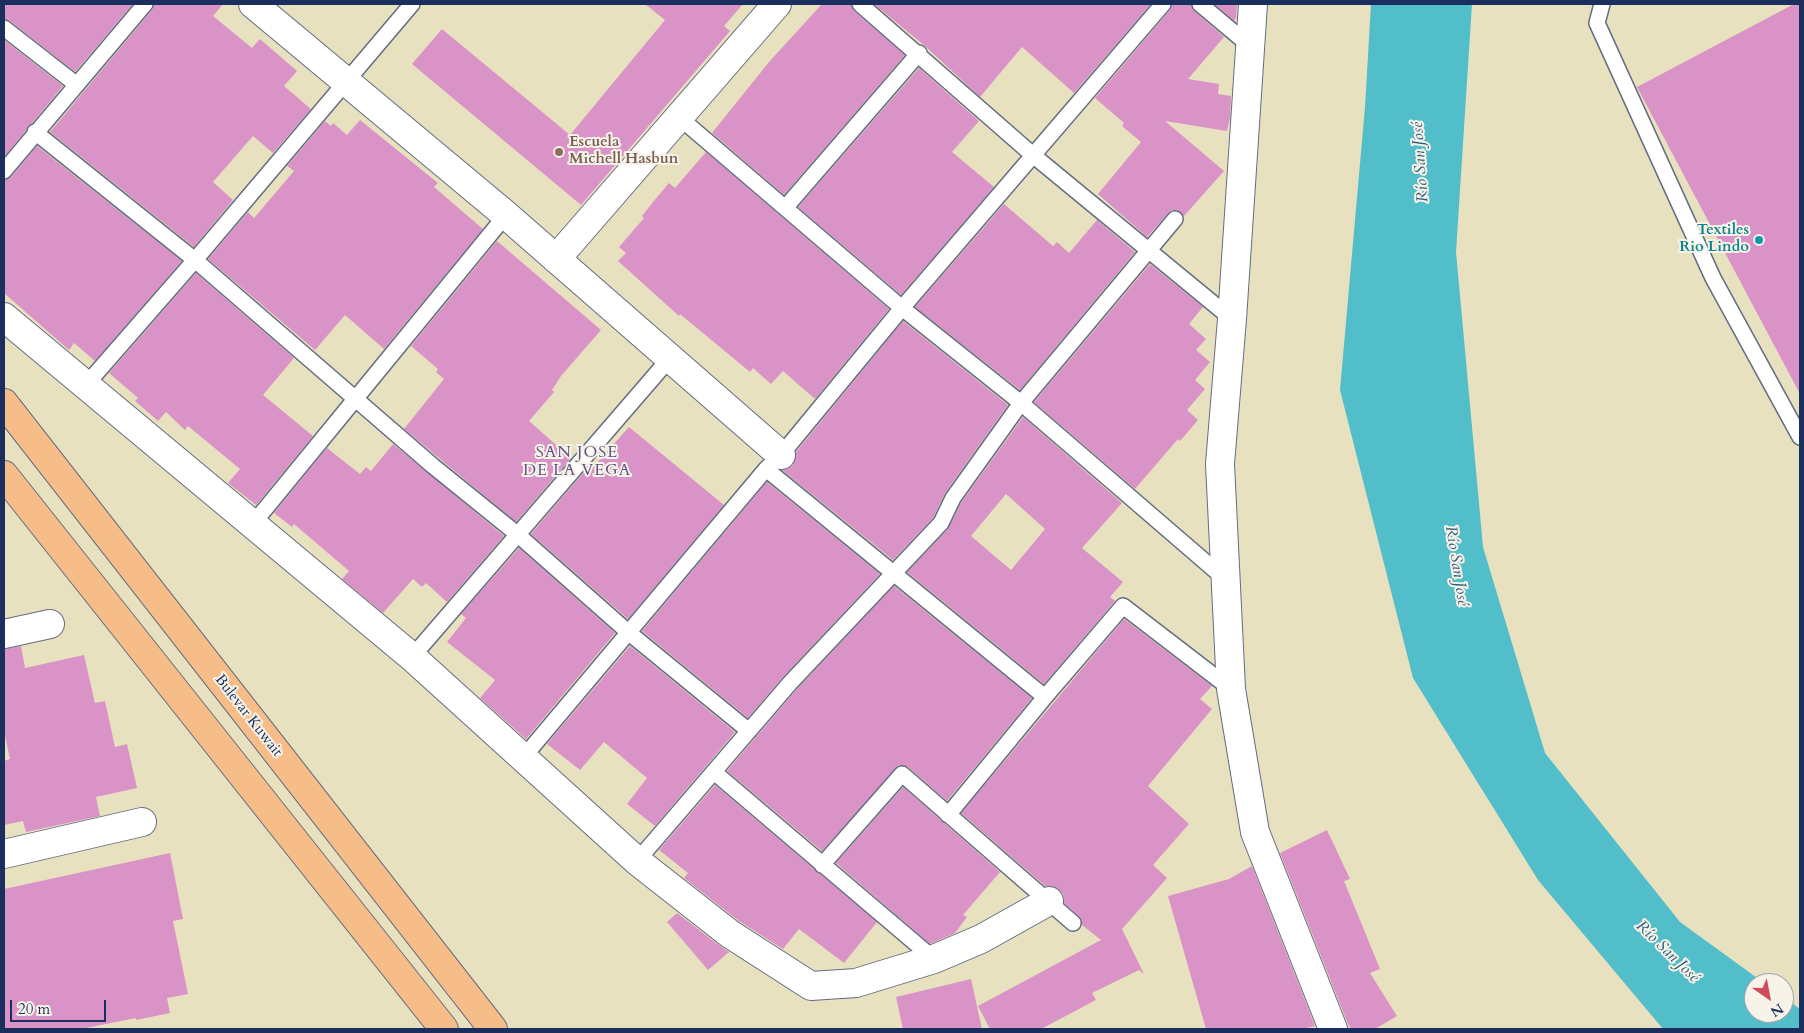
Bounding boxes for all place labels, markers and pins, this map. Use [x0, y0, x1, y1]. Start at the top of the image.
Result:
place label: Escuela Michell Hasbun [569, 134, 678, 169]
marker: Escuela Michell Hasbun [553, 146, 565, 158]
place label: Textiles Rio Lindo [1679, 222, 1749, 257]
marker: Textiles Rio Lindo [1753, 234, 1765, 246]

